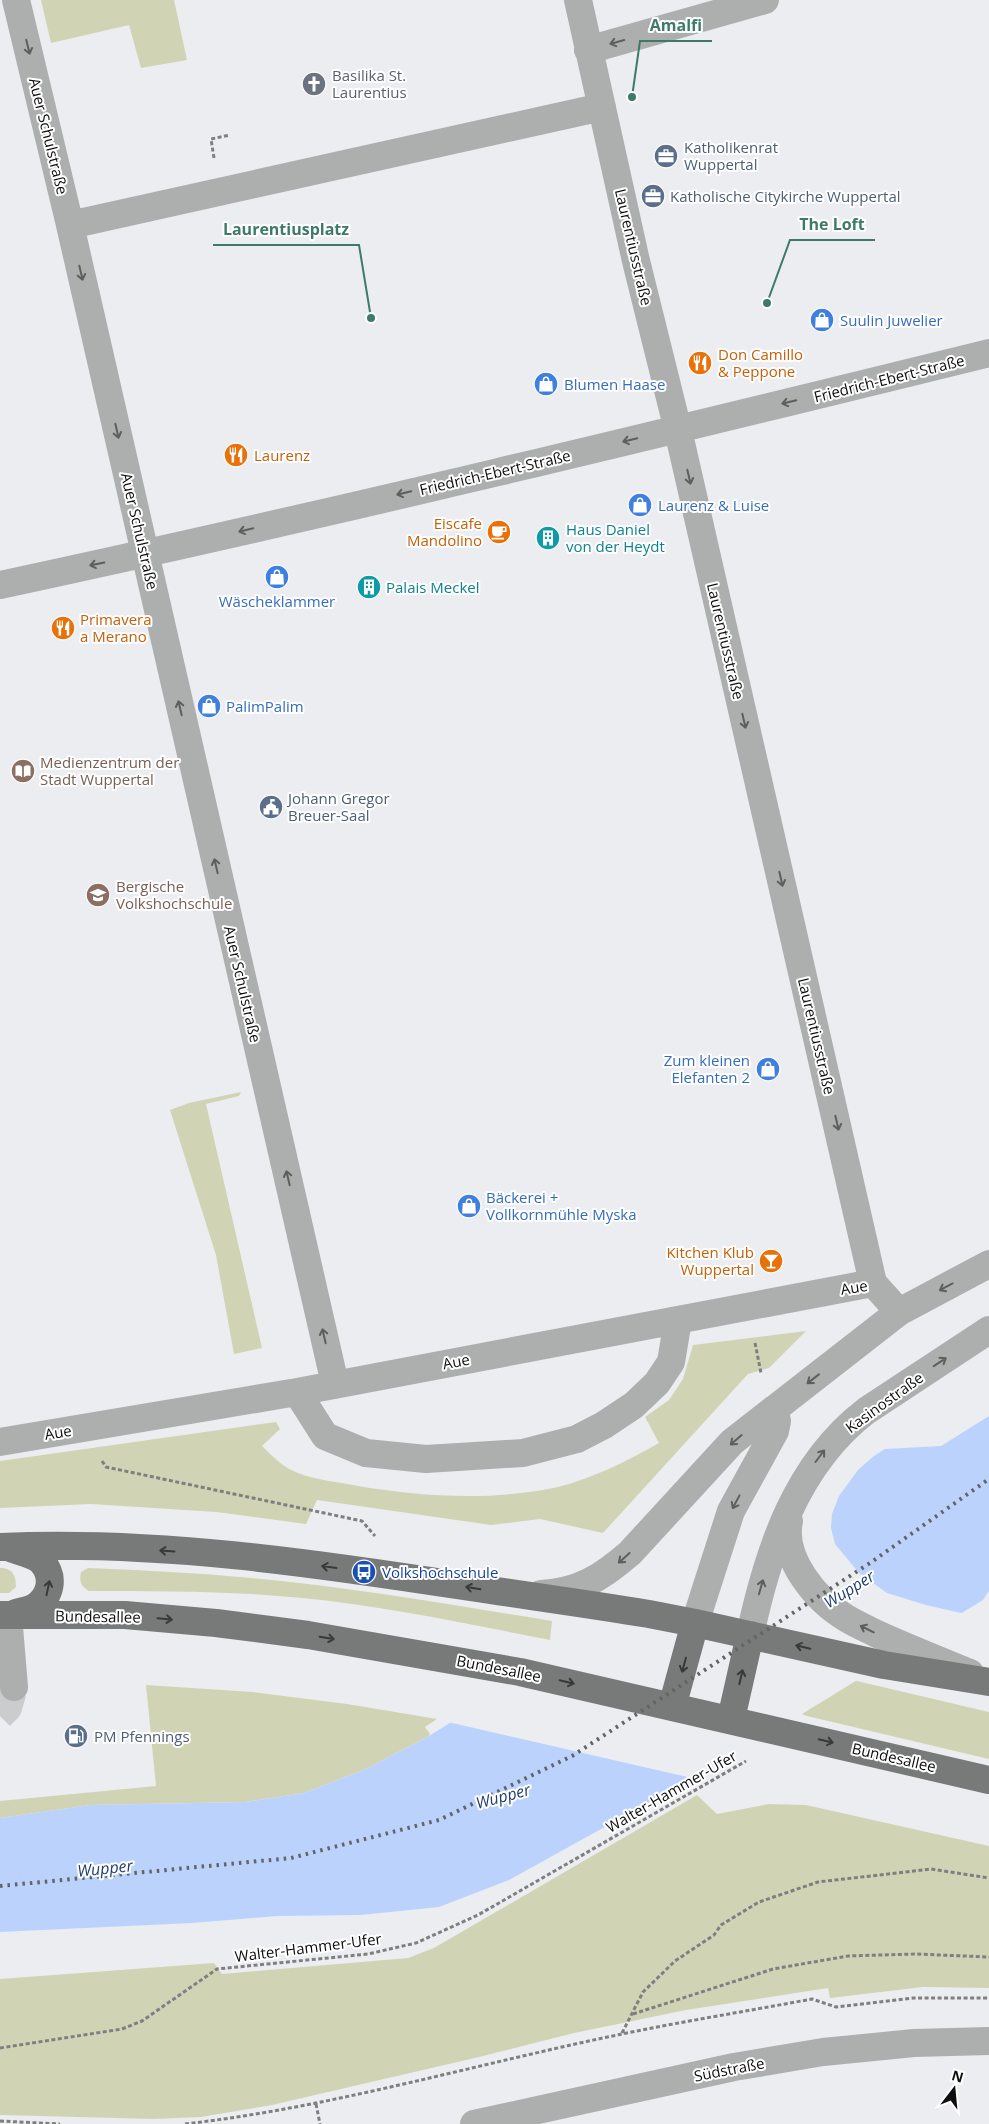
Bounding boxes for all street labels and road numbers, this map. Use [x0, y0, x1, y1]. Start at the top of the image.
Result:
street label: Auer Schulstraße [25, 76, 73, 196]
street label: Laurentiusstraße [611, 187, 657, 307]
street label: Friedrich-Ebert-Straße [812, 350, 966, 406]
street label: Friedrich-Ebert-Straße [418, 445, 572, 499]
street label: Auer Schulstraße [117, 471, 163, 591]
street label: Laurentiusstraße [703, 581, 749, 701]
street label: Auer Schulstraße [220, 924, 266, 1044]
street label: Laurentiusstraße [794, 976, 840, 1096]
street label: Aue [839, 1275, 869, 1299]
street label: Aue [441, 1349, 471, 1373]
street label: Kasinostraße [841, 1367, 927, 1437]
street label: Aue [43, 1420, 73, 1444]
street label: Bundesallee [55, 1605, 141, 1627]
street label: Bundesallee [455, 1650, 543, 1686]
street label: Bundesallee [850, 1738, 938, 1776]
street label: Walter-Hammer-Ufer [602, 1745, 740, 1837]
street label: Walter-Hammer-Ufer [233, 1928, 383, 1966]
street label: Südstraße [692, 2052, 766, 2086]

